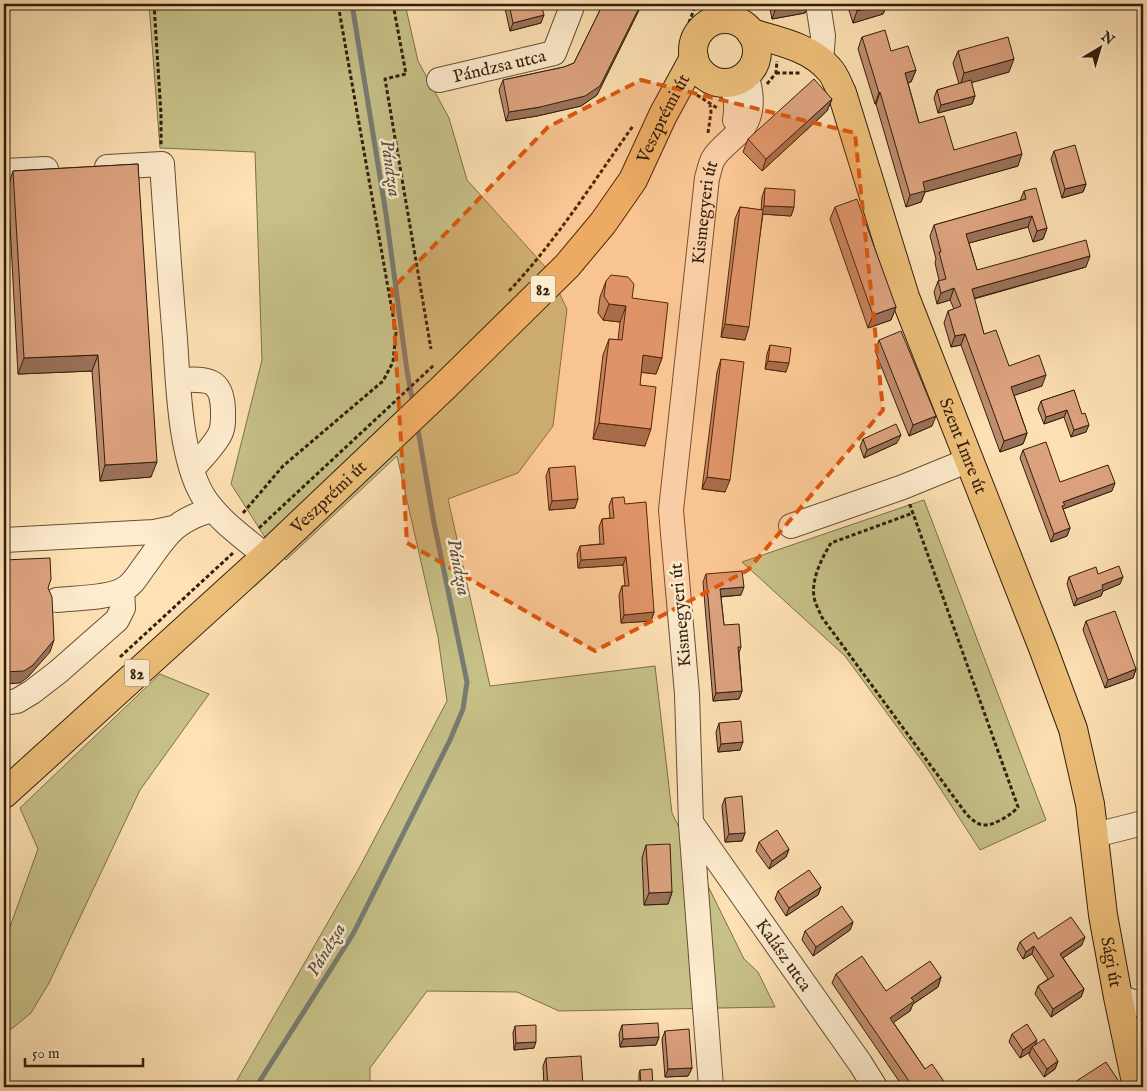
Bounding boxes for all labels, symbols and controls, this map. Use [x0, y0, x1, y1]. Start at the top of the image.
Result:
north arrow [1074, 22, 1124, 72]
text: N [1096, 27, 1118, 49]
street label: Pándzsa utca [451, 45, 549, 89]
street label: Veszprémi út [632, 70, 696, 168]
water label: Pándzsa [374, 138, 406, 198]
street label: Kismegyeri út [688, 158, 724, 266]
road number: 82 [530, 276, 556, 302]
street label: Szent Imre út [933, 395, 991, 498]
street label: Veszprémi út [286, 456, 372, 540]
water label: Pándzsa [441, 537, 475, 598]
street label: Kismegyeri út [665, 562, 697, 668]
road number: 82 [124, 660, 150, 686]
street label: Kalász utca [749, 915, 816, 997]
water label: Pándzsa [302, 919, 352, 981]
street label: Sági út [1094, 935, 1126, 989]
scale bar [25, 1036, 142, 1068]
text: 50 m [32, 1044, 60, 1063]

